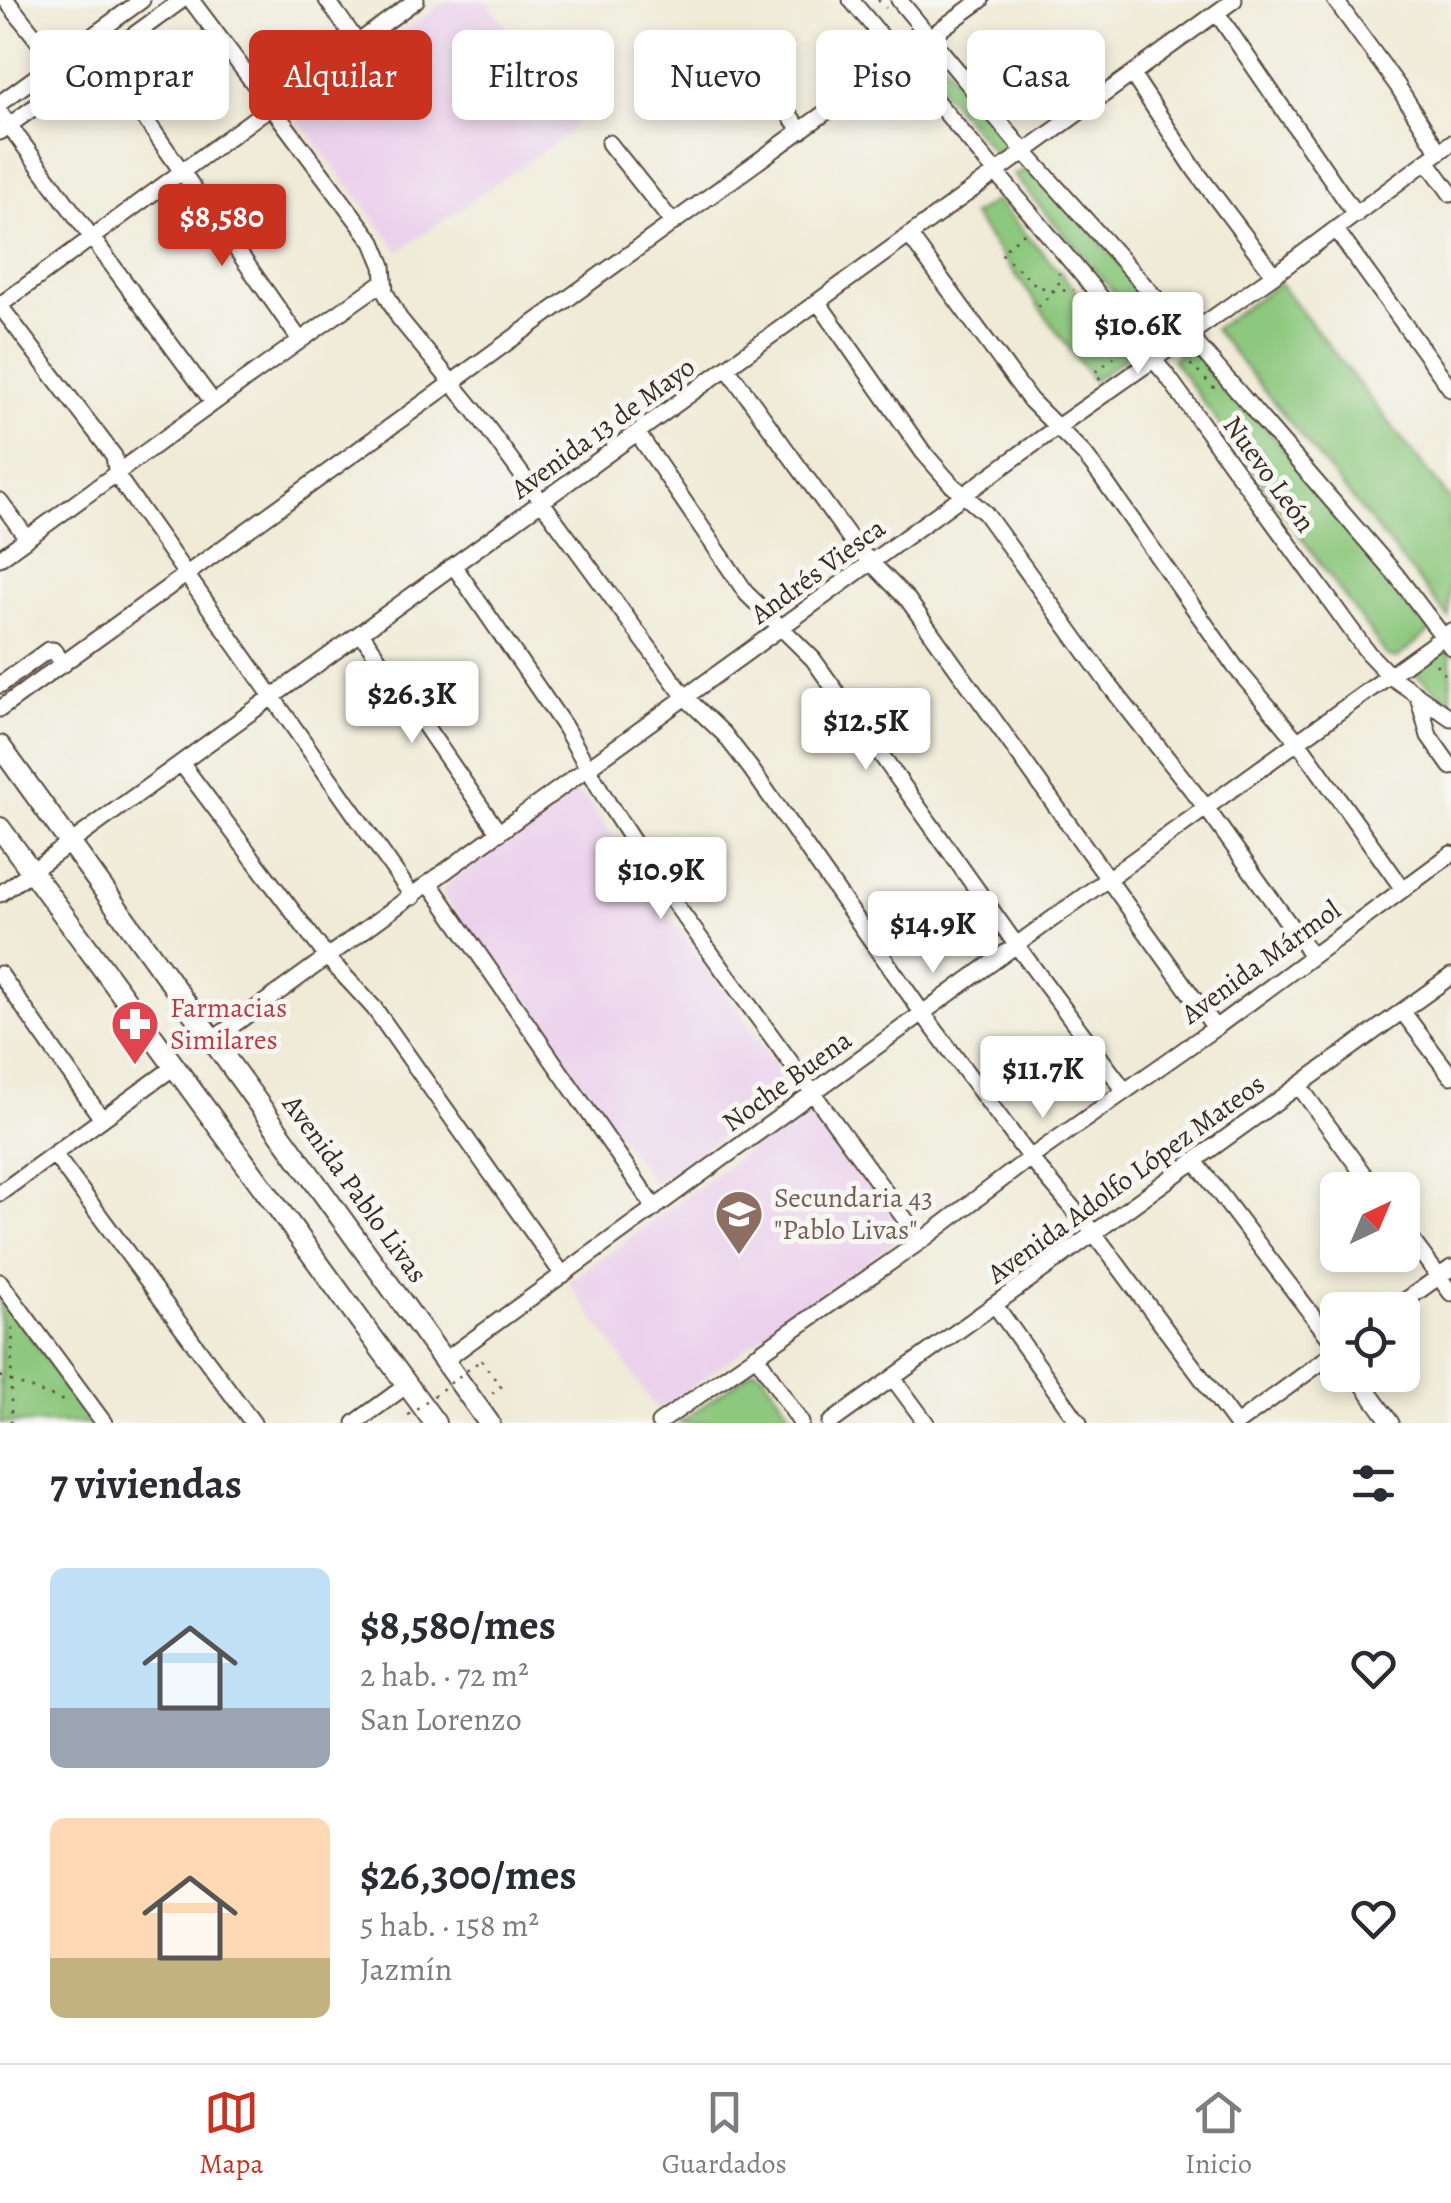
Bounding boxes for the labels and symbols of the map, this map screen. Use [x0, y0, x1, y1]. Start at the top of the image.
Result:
pin: $8,580 [141, 184, 303, 269]
pin: $10.6K [1057, 292, 1219, 377]
street label: Avenida 13 de Mayo [502, 348, 703, 508]
street label: Nuevo León [1214, 408, 1324, 540]
street label: Andrés Viesca [742, 509, 893, 633]
pin: $26.3K [331, 661, 493, 746]
pin: $12.5K [785, 688, 947, 773]
pin: $10.9K [580, 837, 742, 922]
pin: $14.9K [852, 891, 1014, 976]
street label: Avenida Mármol [1173, 891, 1349, 1033]
place label: Farmacias Similares [170, 989, 287, 1059]
pharmacy icon: Farmacias Similares [109, 998, 161, 1066]
street label: Noche Buena [715, 1021, 859, 1141]
pin: $11.7K [962, 1036, 1124, 1121]
street label: Avenida Adolfo López Mateos [979, 1065, 1272, 1293]
street label: Avenida Pablo Livas [273, 1086, 436, 1291]
north arrow [1320, 1172, 1420, 1272]
place label: Secundaria 43 "Pablo Livas" [774, 1179, 933, 1249]
school or university icon: Secundaria 43 "Pablo Livas" [713, 1188, 765, 1256]

